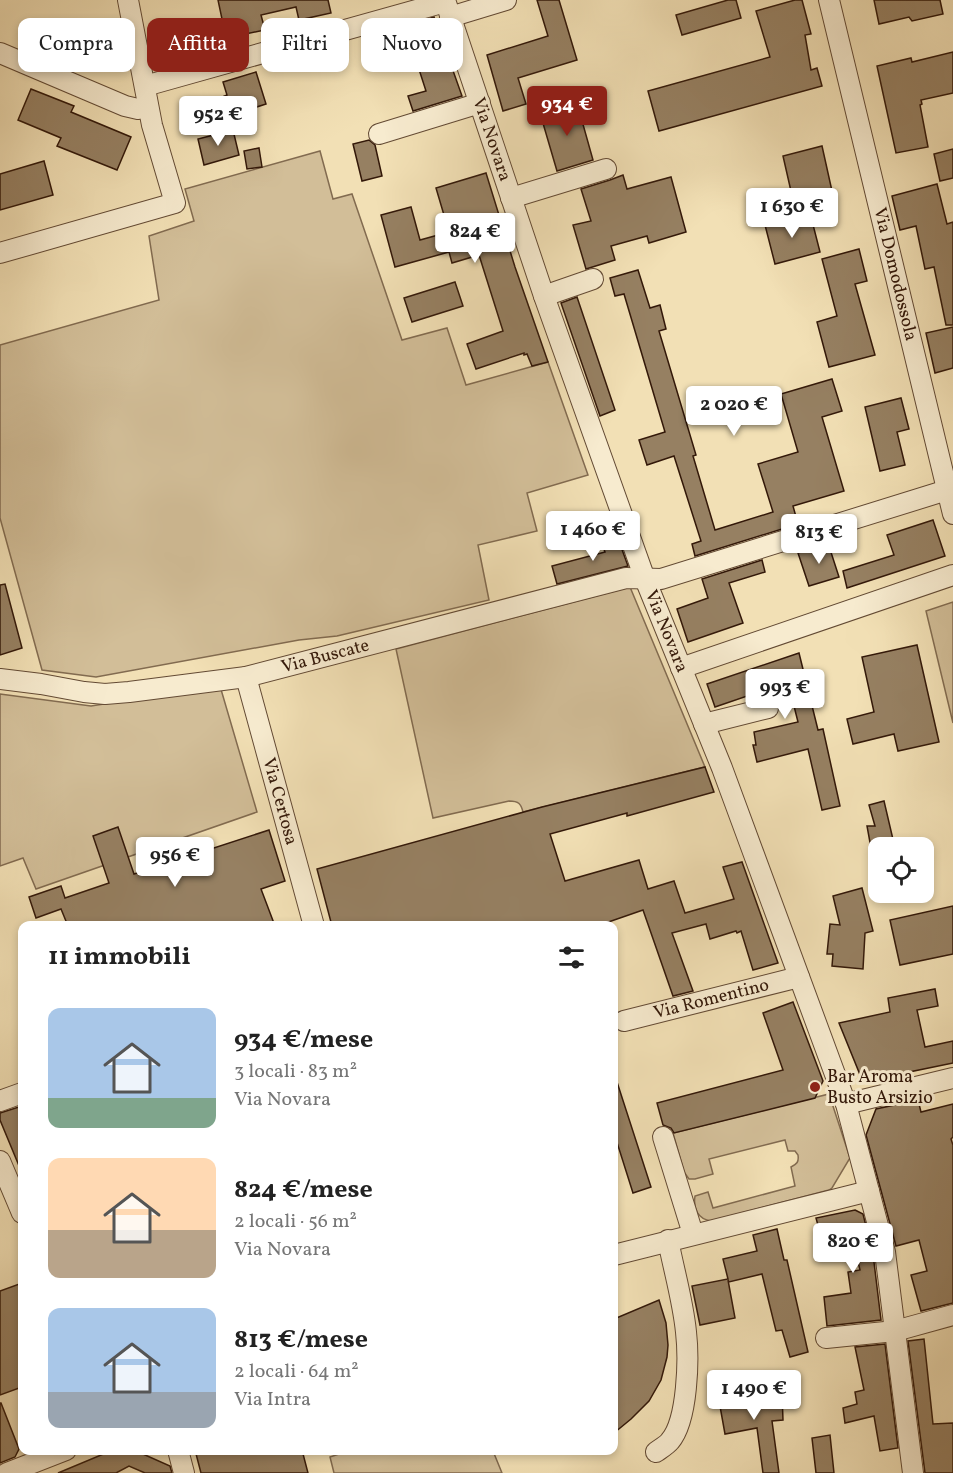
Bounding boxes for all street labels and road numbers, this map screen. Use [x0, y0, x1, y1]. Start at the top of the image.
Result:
street label: Via Novara [466, 94, 517, 185]
street label: Via Domodossola [867, 205, 923, 344]
street label: Via Novara [638, 586, 694, 676]
street label: Via Buscate [278, 633, 372, 680]
street label: Via Certosa [256, 755, 304, 848]
street label: Via Romentino [651, 973, 772, 1026]

